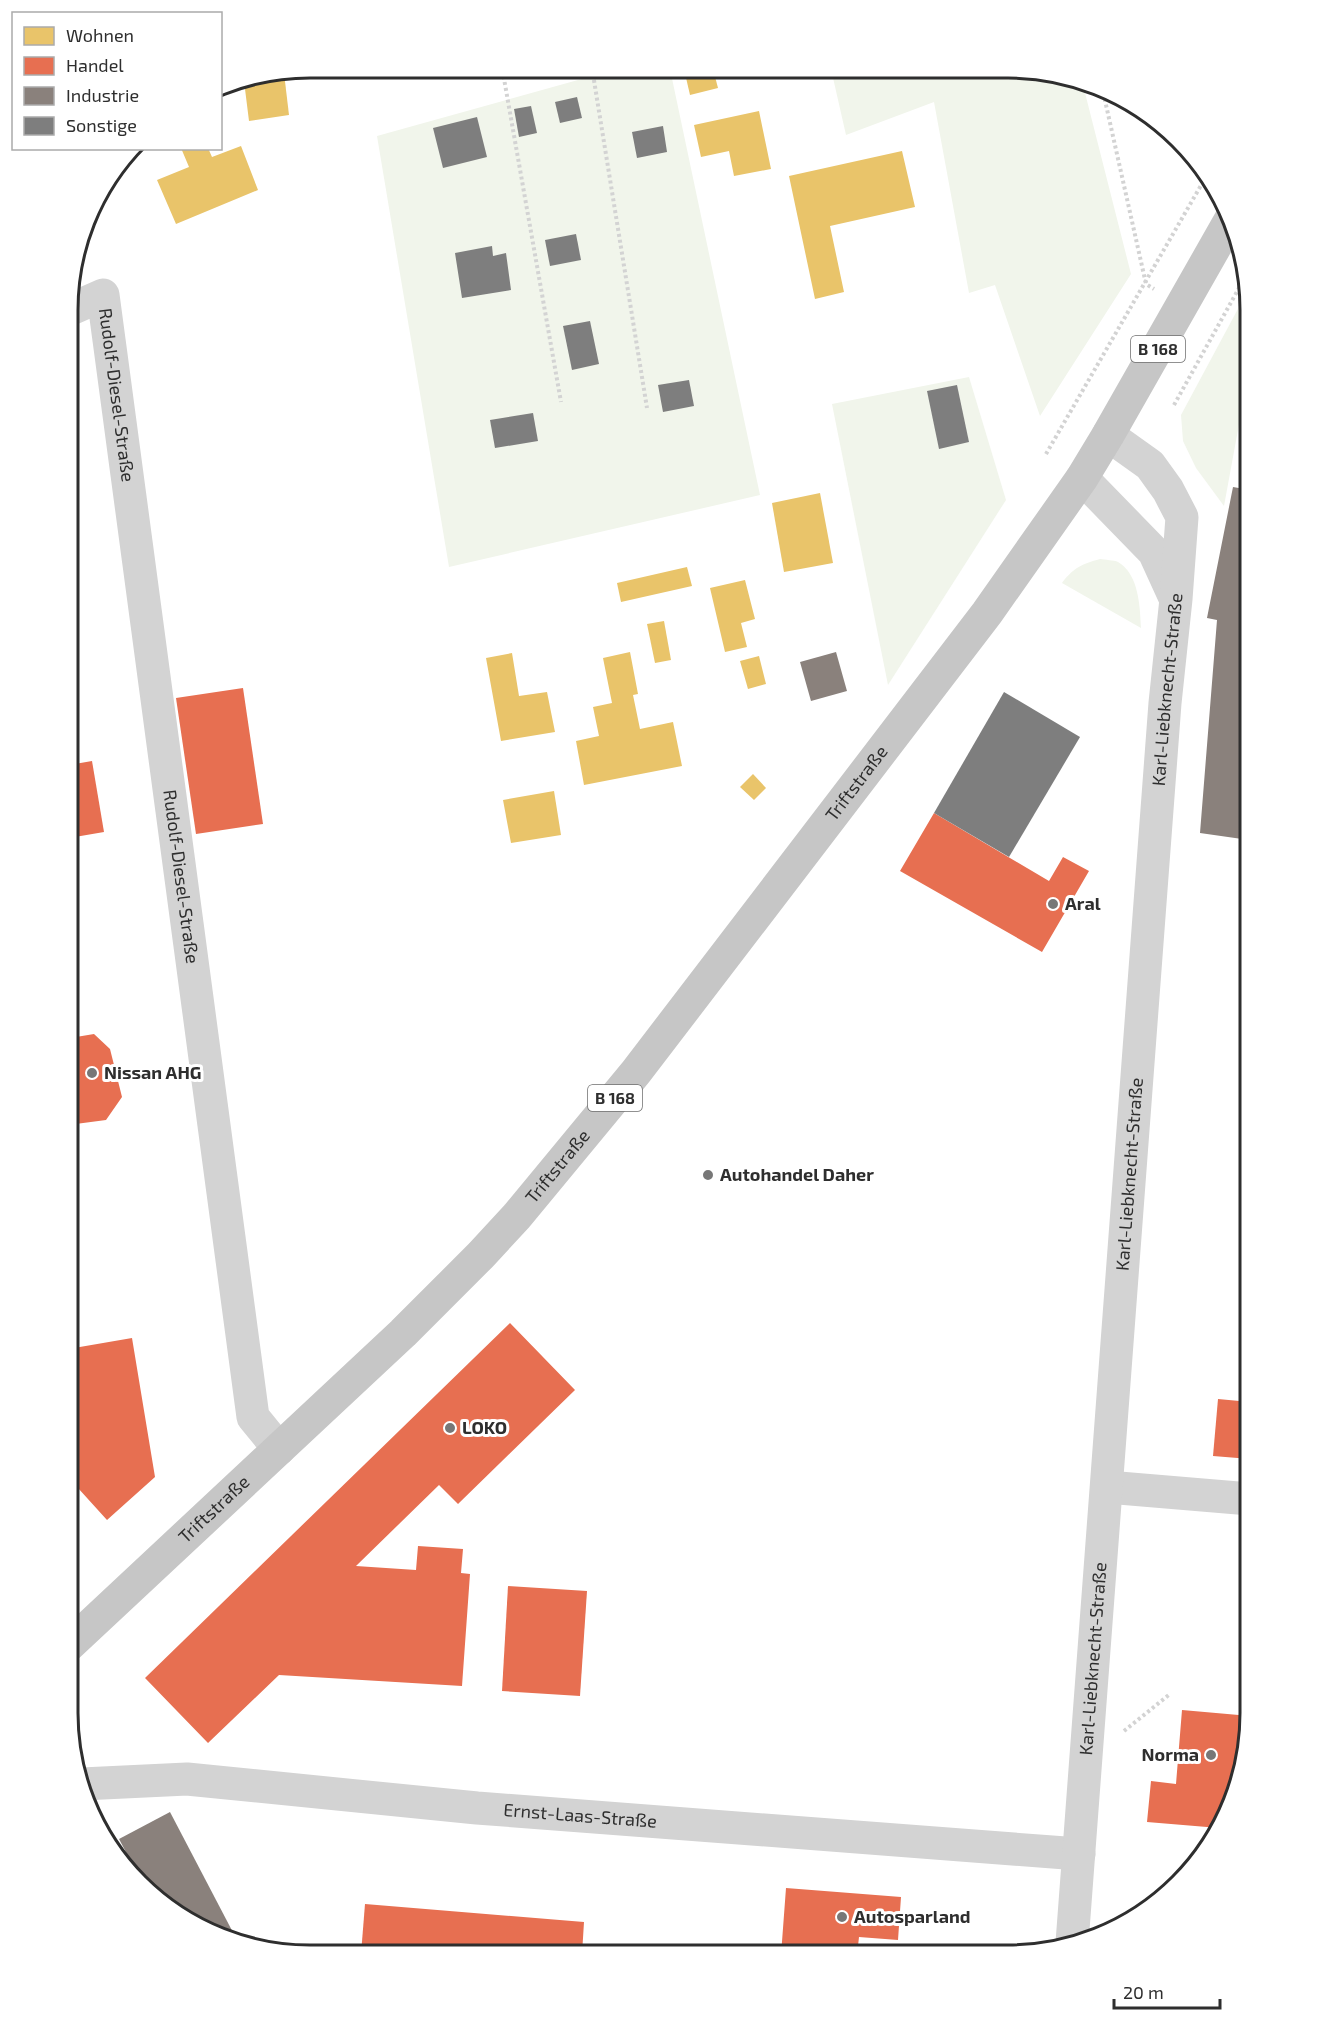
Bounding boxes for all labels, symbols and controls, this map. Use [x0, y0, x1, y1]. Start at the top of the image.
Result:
legend [12, 12, 222, 150]
text: Wohnen [66, 24, 134, 46]
text: Handel [66, 54, 124, 76]
text: Industrie [66, 84, 139, 106]
text: Sonstige [66, 114, 137, 136]
street label: Rudolf-Diesel-Straße [95, 307, 140, 483]
road number: B 168 [1131, 336, 1185, 362]
street label: Karl-Liebknecht-Straße [1147, 592, 1186, 787]
street label: Triftstraße [820, 741, 892, 825]
street label: Rudolf-Diesel-Straße [159, 788, 204, 965]
place label: Aral [1065, 892, 1101, 914]
marker: Aral [1046, 897, 1060, 911]
place label: Nissan AHG [104, 1061, 201, 1083]
marker: Nissan AHG [85, 1066, 99, 1080]
street label: Karl-Liebknecht-Straße [1110, 1077, 1147, 1271]
road number: B 168 [588, 1085, 642, 1111]
street label: Triftstraße [520, 1125, 594, 1207]
place label: Autohandel Daher [720, 1163, 874, 1185]
marker: Autohandel Daher [701, 1168, 715, 1182]
place label: LOKO [462, 1416, 507, 1438]
marker: LOKO [443, 1421, 457, 1435]
street label: Triftstraße [173, 1470, 254, 1547]
street label: Karl-Liebknecht-Straße [1074, 1561, 1111, 1756]
place label: Norma [1142, 1743, 1199, 1765]
marker: Norma [1204, 1748, 1218, 1762]
street label: Ernst-Laas-Straße [503, 1798, 658, 1832]
place label: Autosparland [854, 1905, 970, 1927]
marker: Autosparland [835, 1910, 849, 1924]
scale bar [1114, 1972, 1220, 2010]
text: 20 m [1123, 1981, 1164, 2003]

